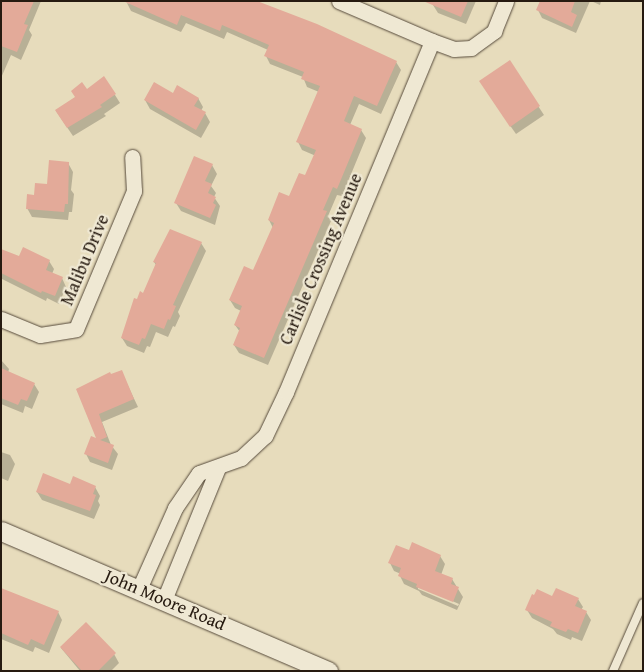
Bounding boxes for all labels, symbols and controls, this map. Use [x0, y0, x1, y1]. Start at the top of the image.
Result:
street label: Carlisle Crossing Avenue [275, 170, 367, 348]
street label: Malibu Drive [56, 211, 114, 309]
street label: John Moore Road [101, 565, 229, 635]

